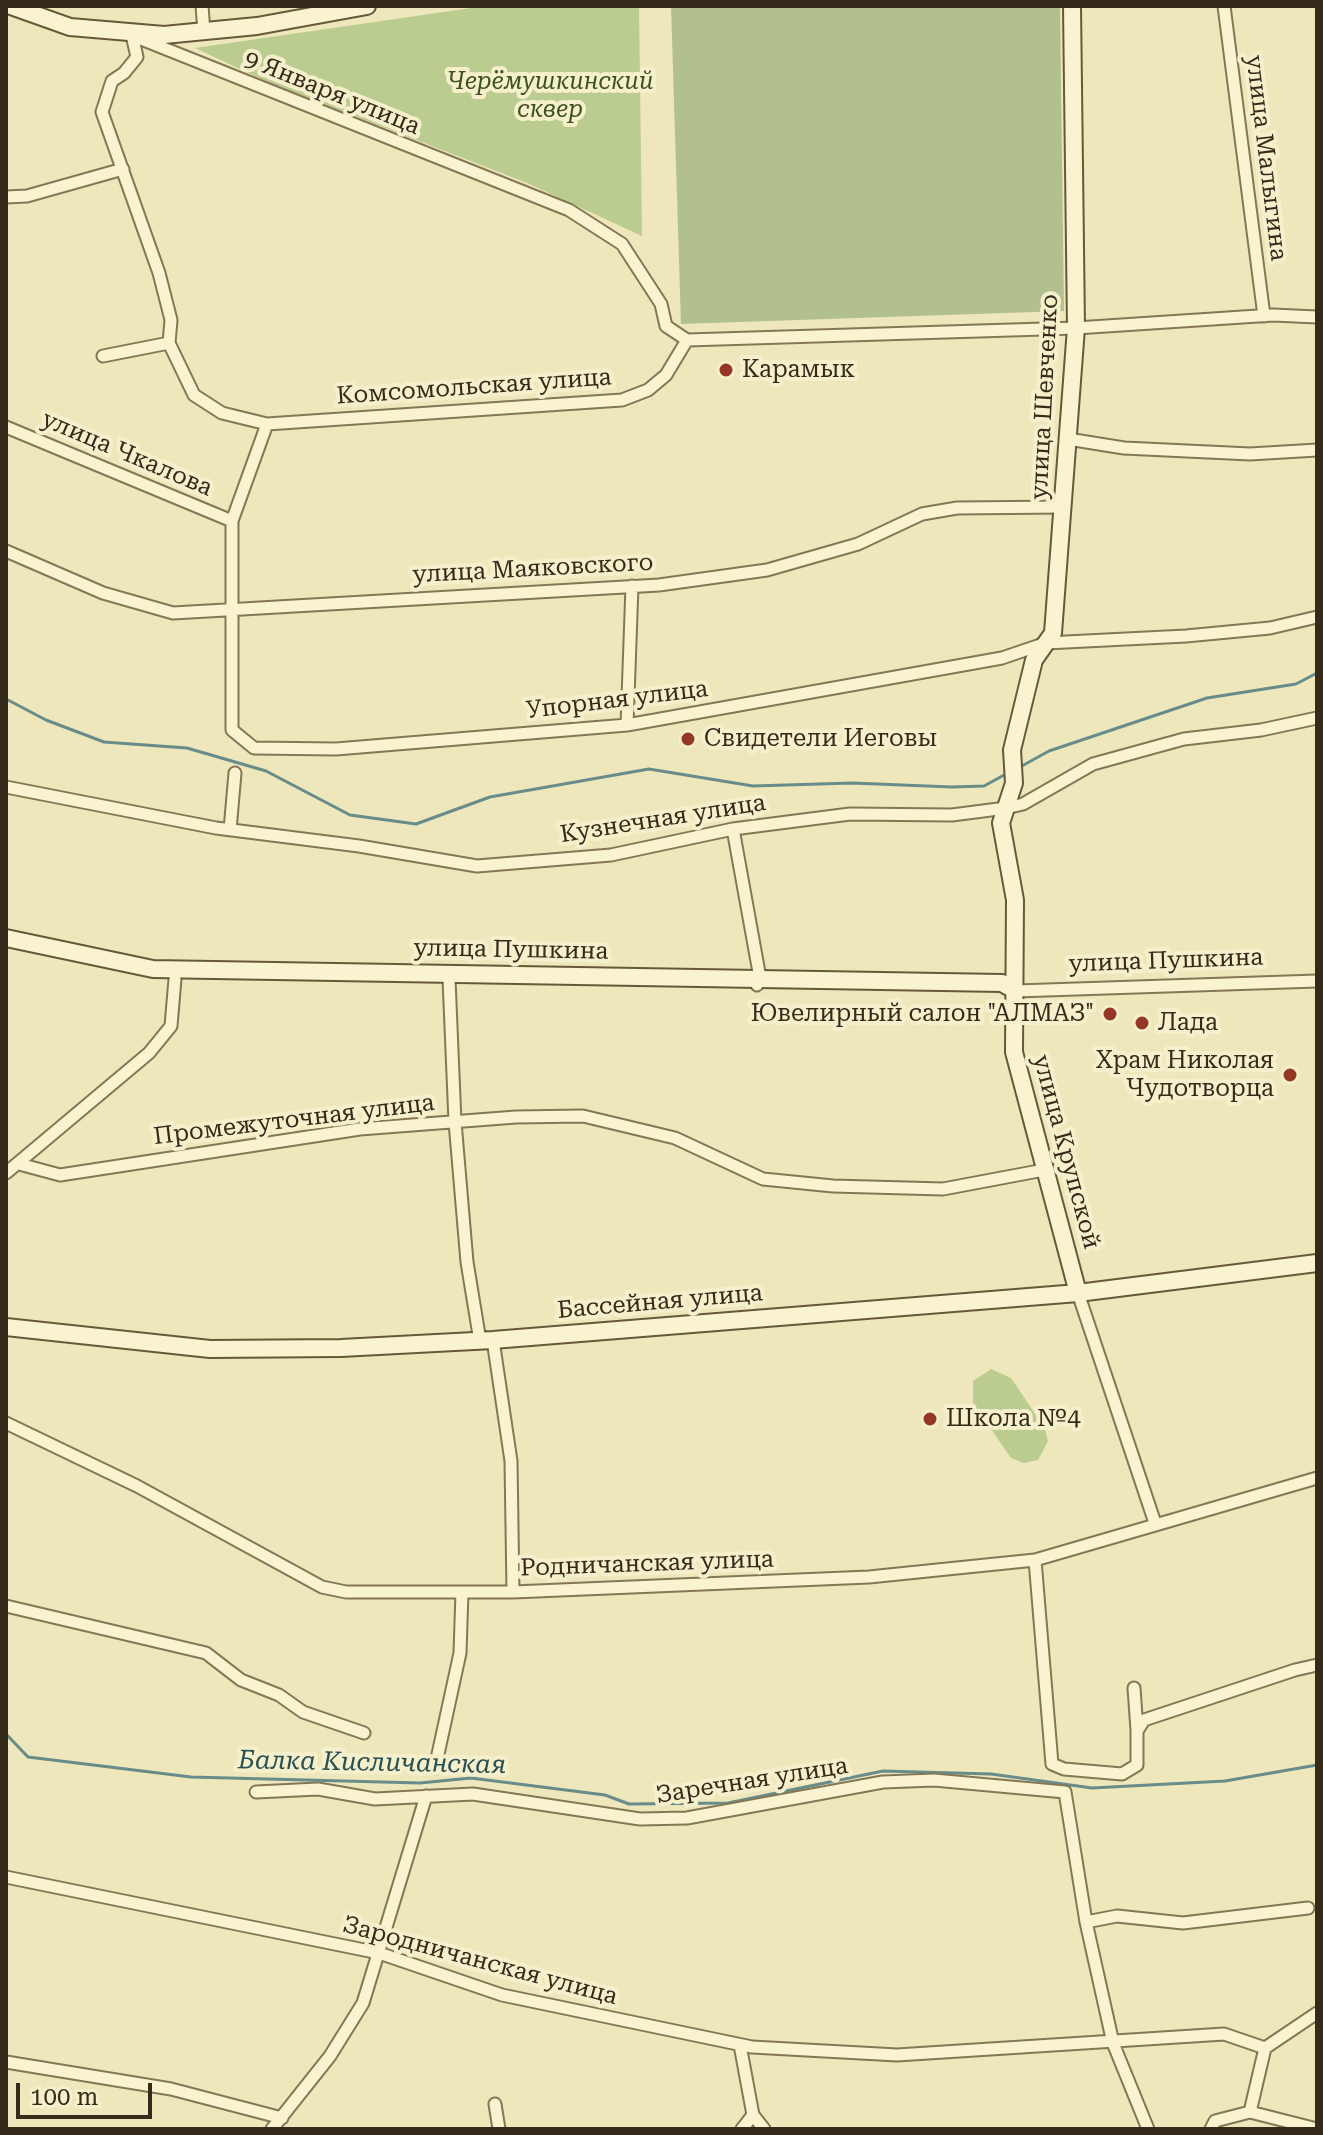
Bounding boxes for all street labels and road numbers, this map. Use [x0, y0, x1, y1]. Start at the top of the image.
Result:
street label: 9 Января улица [240, 45, 424, 141]
street label: улица Малыгина [1239, 53, 1293, 263]
street label: улица Шевченко [1025, 294, 1065, 500]
street label: Комсомольская улица [336, 363, 612, 411]
street label: улица Чкалова [37, 405, 217, 503]
street label: улица Маяковского [412, 548, 654, 590]
street label: Упорная улица [525, 675, 709, 725]
street label: Кузнечная улица [558, 789, 768, 849]
street label: улица Пушкина [413, 934, 609, 966]
street label: улица Пушкина [1068, 943, 1264, 979]
street label: улица Крупской [1026, 1052, 1106, 1252]
street label: Промежуточная улица [152, 1088, 436, 1152]
street label: Бассейная улица [556, 1279, 764, 1325]
street label: Родничанская улица [520, 1545, 774, 1583]
street label: Заречная улица [654, 1752, 850, 1810]
street label: Зародничанская улица [339, 1910, 621, 2012]

